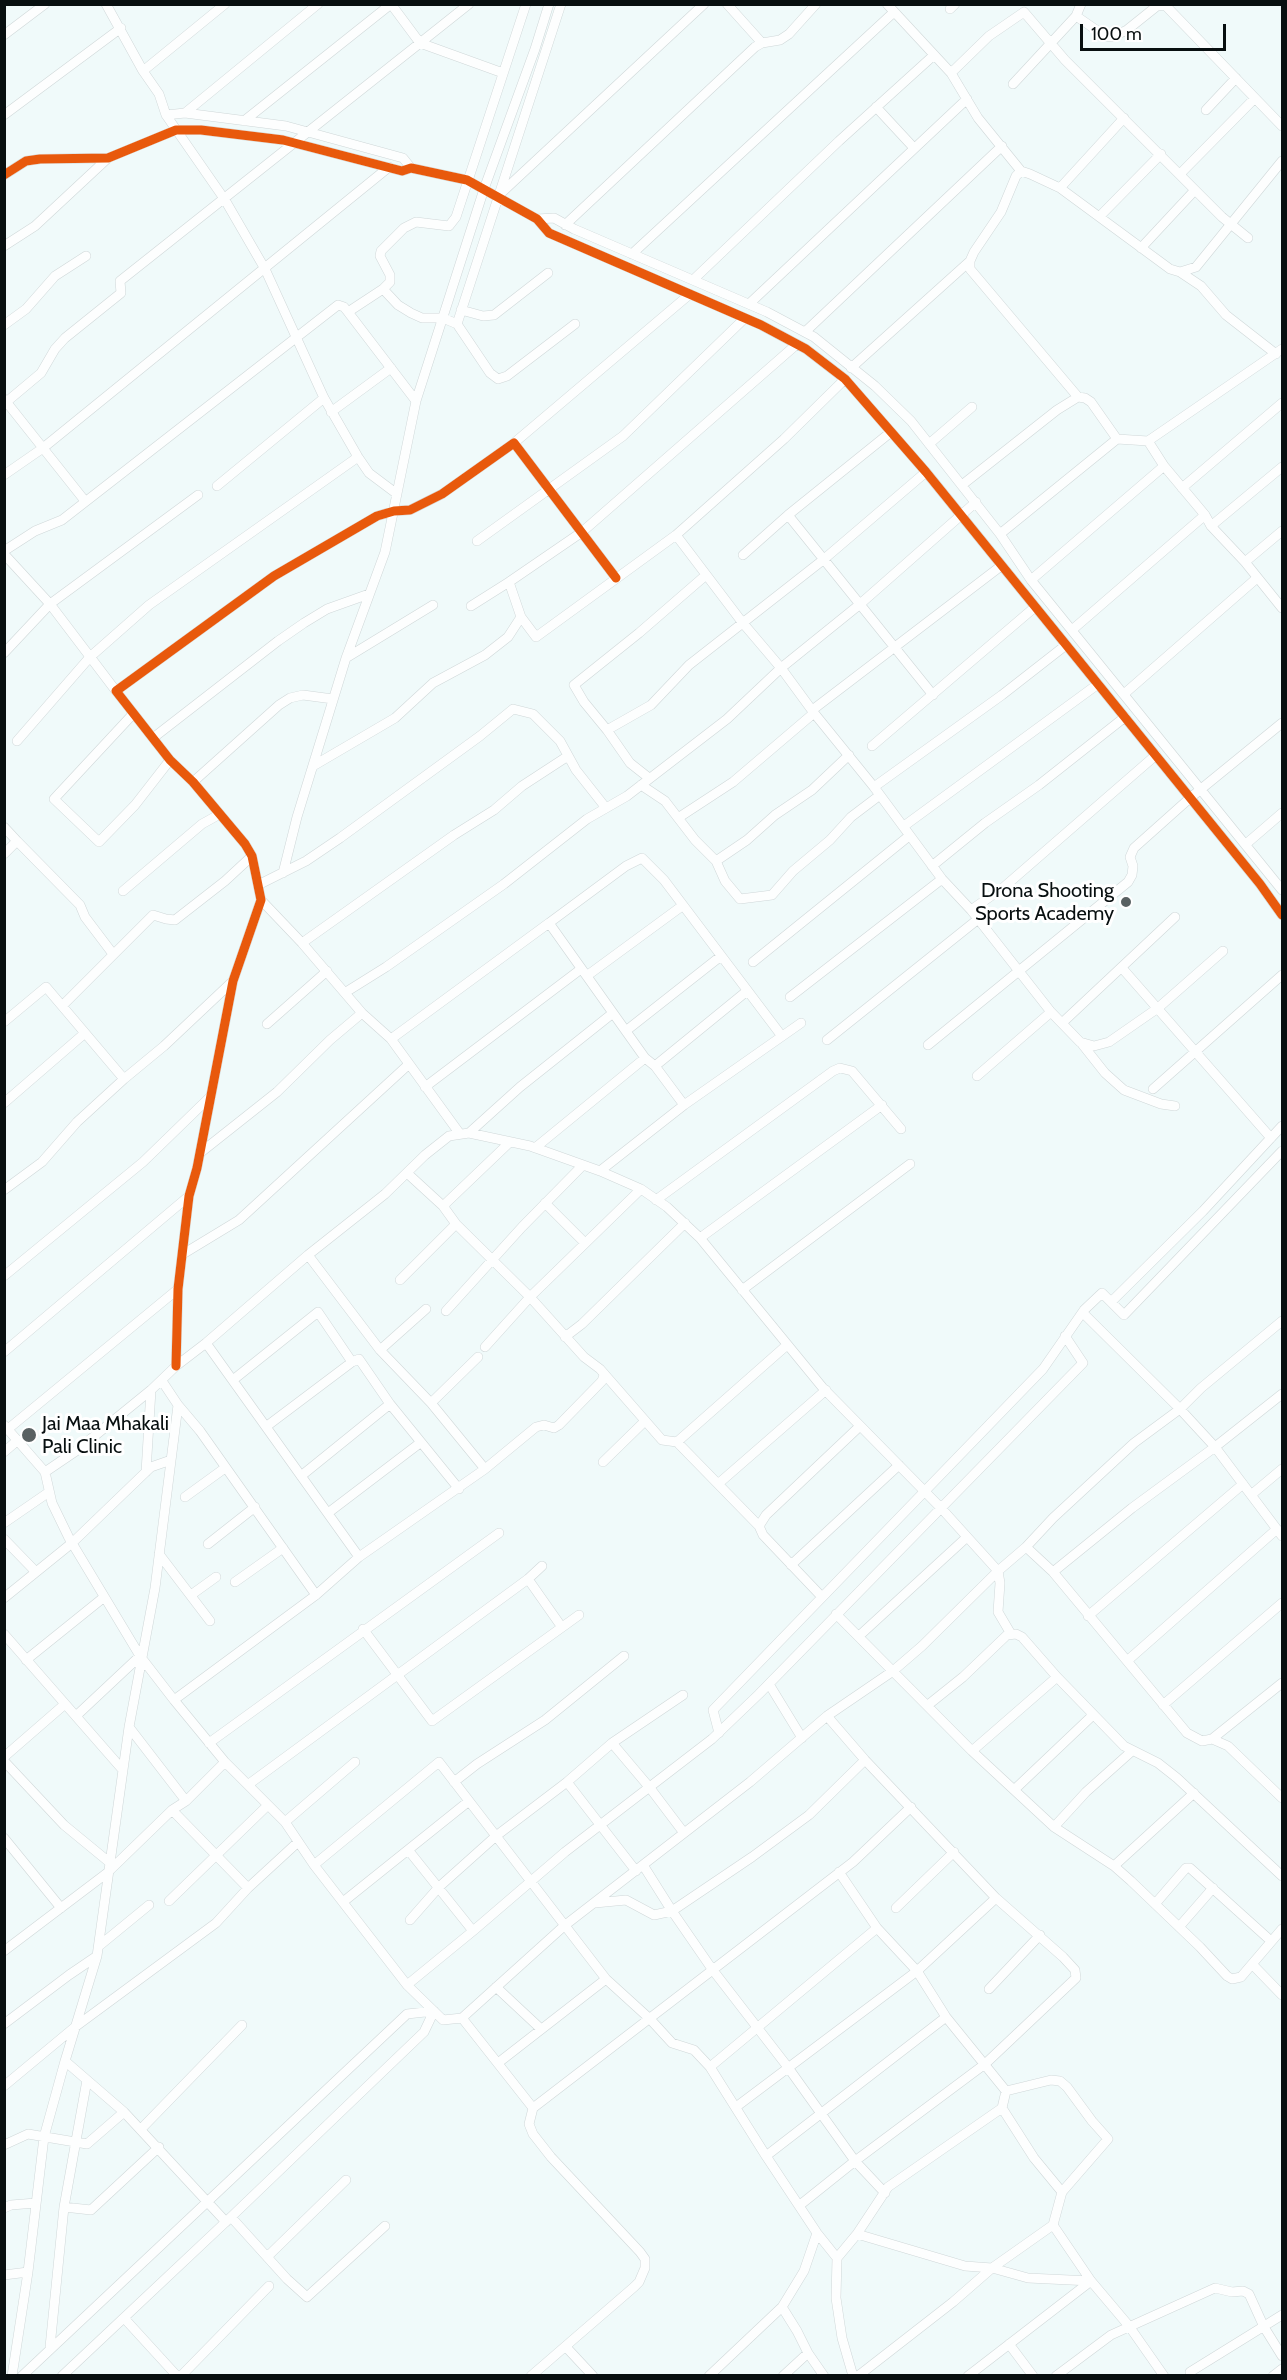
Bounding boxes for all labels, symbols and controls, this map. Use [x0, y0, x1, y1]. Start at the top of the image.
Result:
scale bar [1083, 12, 1228, 50]
text: 100 m [1091, 23, 1142, 45]
place label: Drona Shooting Sports Academy [975, 879, 1114, 926]
marker: Drona Shooting Sports Academy [1119, 895, 1133, 909]
place label: Jai Maa Mhakali Pali Clinic [42, 1412, 169, 1459]
marker: Jai Maa Mhakali Pali Clinic [20, 1426, 38, 1444]

